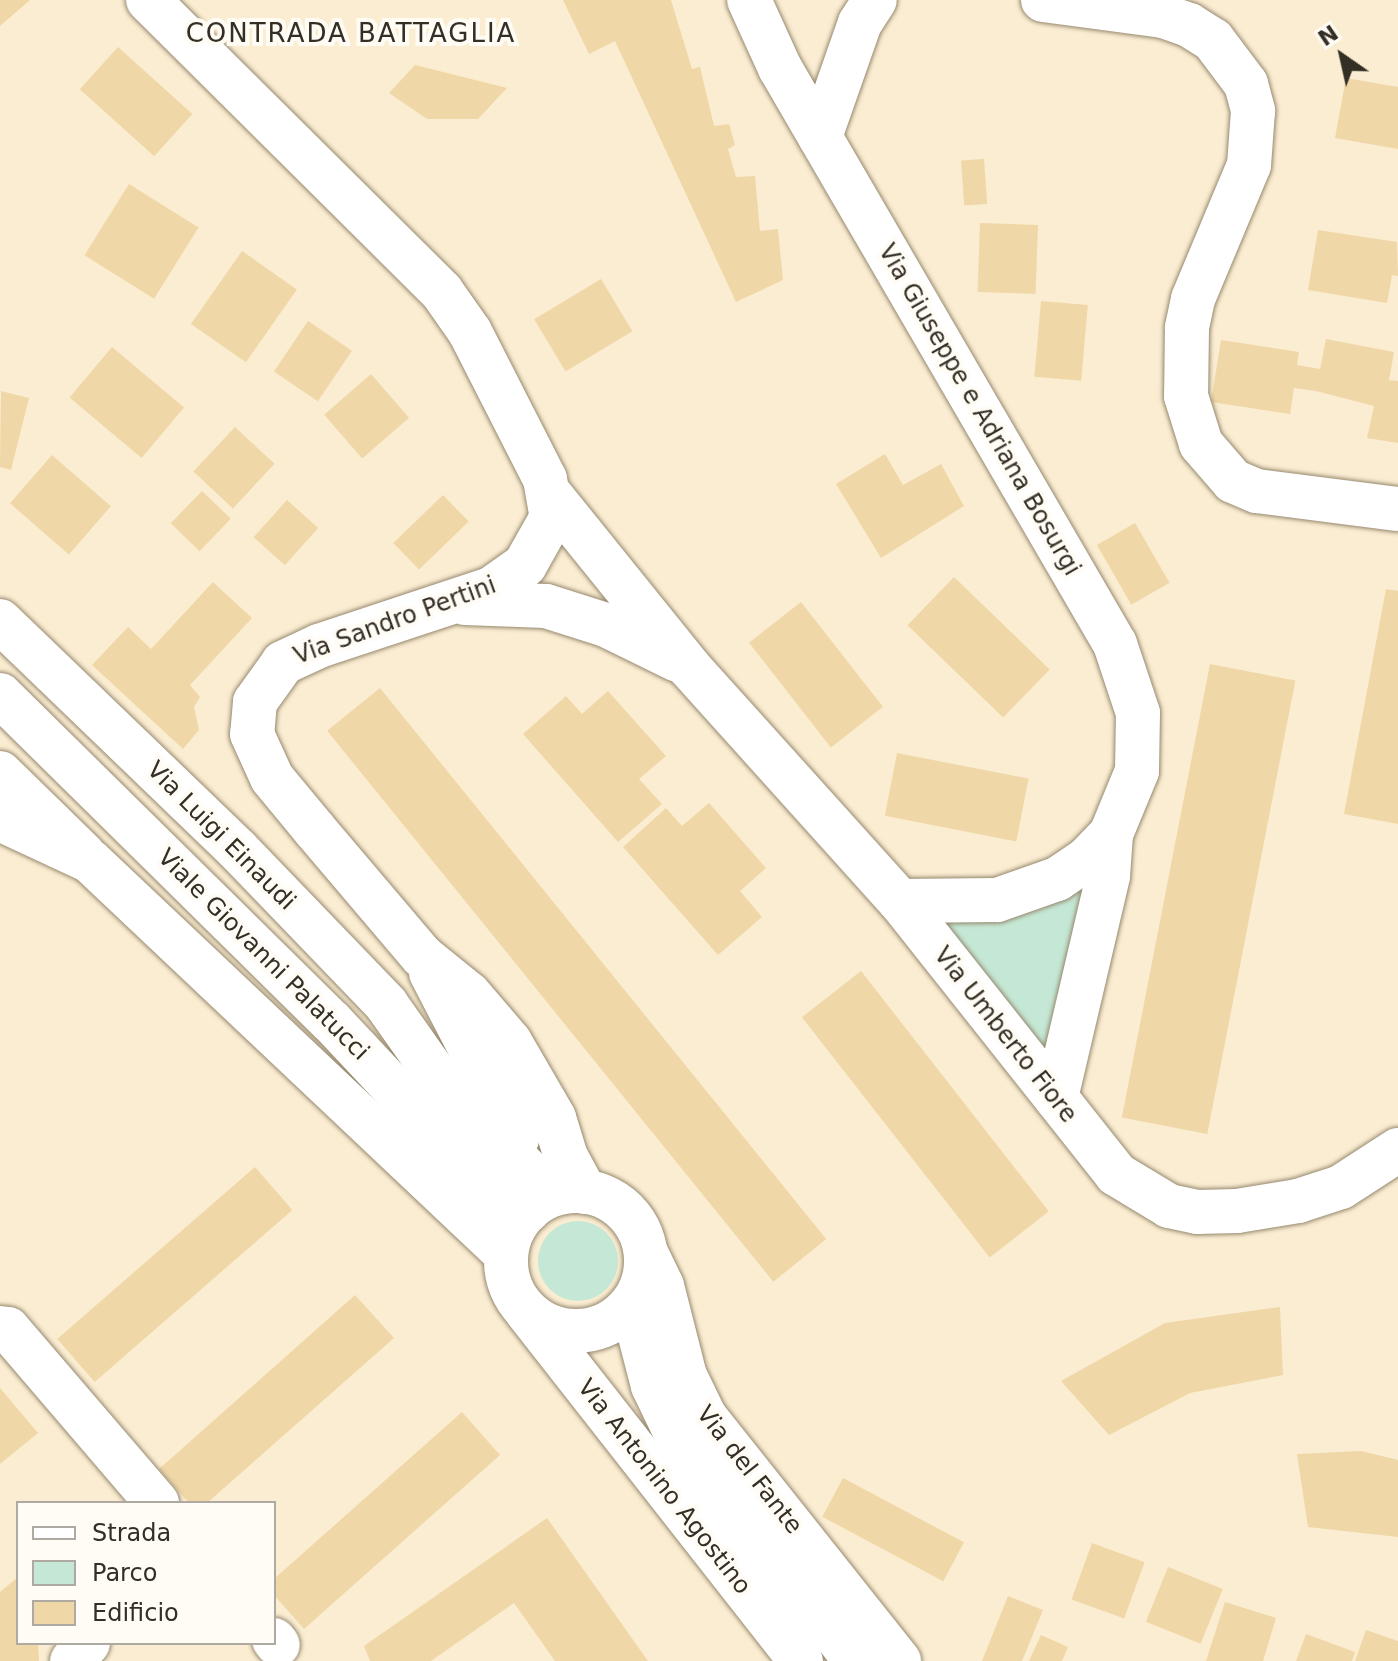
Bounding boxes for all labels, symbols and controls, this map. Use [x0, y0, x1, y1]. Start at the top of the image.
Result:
north arrow [1302, 16, 1382, 96]
district label: CONTRADA BATTAGLIA [186, 18, 516, 50]
text: N [1314, 20, 1343, 51]
street label: Via Giuseppe e Adriana Bosurgi [872, 239, 1086, 581]
street label: Via Sandro Pertini [290, 571, 500, 671]
street label: Via Luigi Einaudi [141, 756, 301, 916]
street label: Viale Giovanni Palatucci [151, 843, 375, 1067]
street label: Via Umberto Fiore [927, 941, 1083, 1129]
street label: Via Antonino Agostino [571, 1374, 757, 1600]
street label: Via del Fante [690, 1400, 808, 1540]
legend [16, 1501, 276, 1645]
text: Strada [92, 1519, 171, 1547]
text: Parco [92, 1559, 157, 1587]
text: Edificio [92, 1599, 179, 1627]

